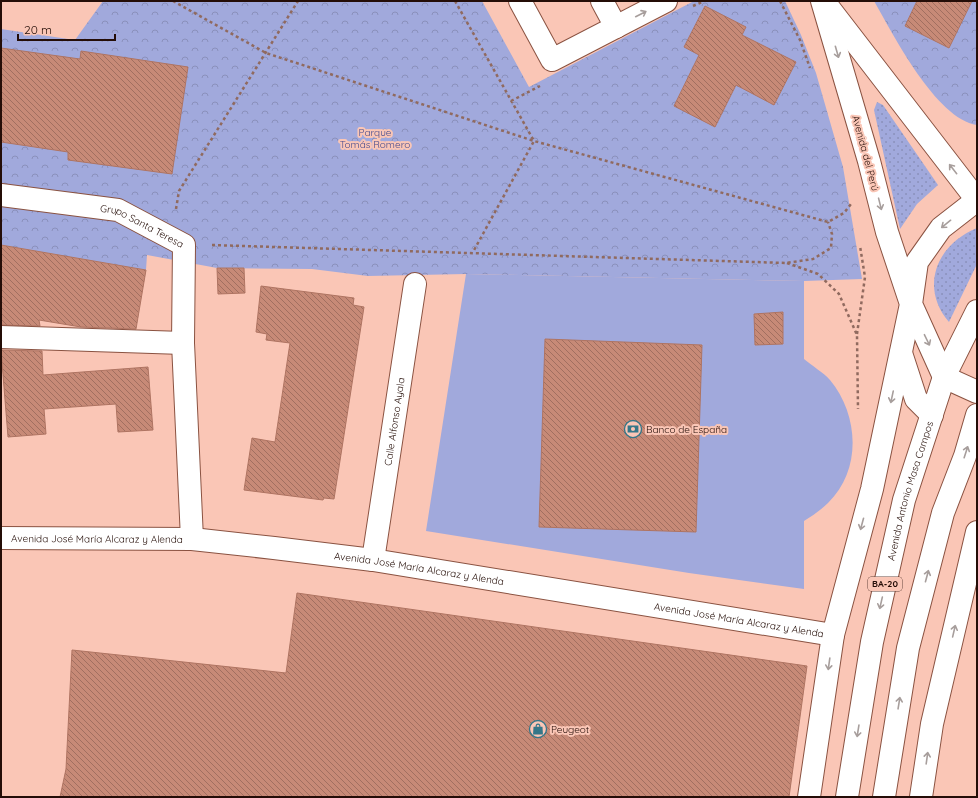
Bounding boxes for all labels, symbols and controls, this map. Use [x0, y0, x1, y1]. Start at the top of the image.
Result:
one-way arrow [634, 10, 646, 17]
scale bar [18, 16, 115, 42]
text: 20 m [24, 22, 52, 37]
one-way arrow [834, 45, 841, 58]
street label: Avenida del Perú [849, 114, 882, 192]
park label: Parque Tomás Romero [340, 126, 410, 151]
one-way arrow [949, 164, 957, 175]
one-way arrow [876, 197, 884, 210]
street label: Grupo Santa Teresa [99, 202, 186, 251]
one-way arrow [941, 220, 952, 229]
one-way arrow [923, 334, 931, 346]
street label: Calle Alfonso Ayala [381, 377, 408, 467]
one-way arrow [887, 391, 895, 404]
bank icon: Banco de España [623, 419, 643, 439]
street label: Avenida Antonio Masa Campos [885, 419, 936, 562]
place label: Banco de España [646, 423, 727, 436]
one-way arrow [962, 447, 970, 459]
one-way arrow [858, 517, 866, 530]
street label: Avenida José María Alcaraz y Alenda [11, 532, 183, 546]
street label: Avenida José María Alcaraz y Alenda [333, 549, 505, 588]
one-way arrow [923, 570, 931, 583]
road number: BA-20 [868, 577, 902, 591]
one-way arrow [876, 596, 884, 609]
street label: Avenida José María Alcaraz y Alenda [653, 600, 825, 640]
one-way arrow [950, 625, 958, 638]
one-way arrow [825, 657, 833, 670]
one-way arrow [895, 697, 903, 710]
shop icon: Peugeot [528, 719, 548, 739]
place label: Peugeot [551, 723, 590, 736]
one-way arrow [854, 724, 862, 737]
one-way arrow [923, 752, 931, 765]

